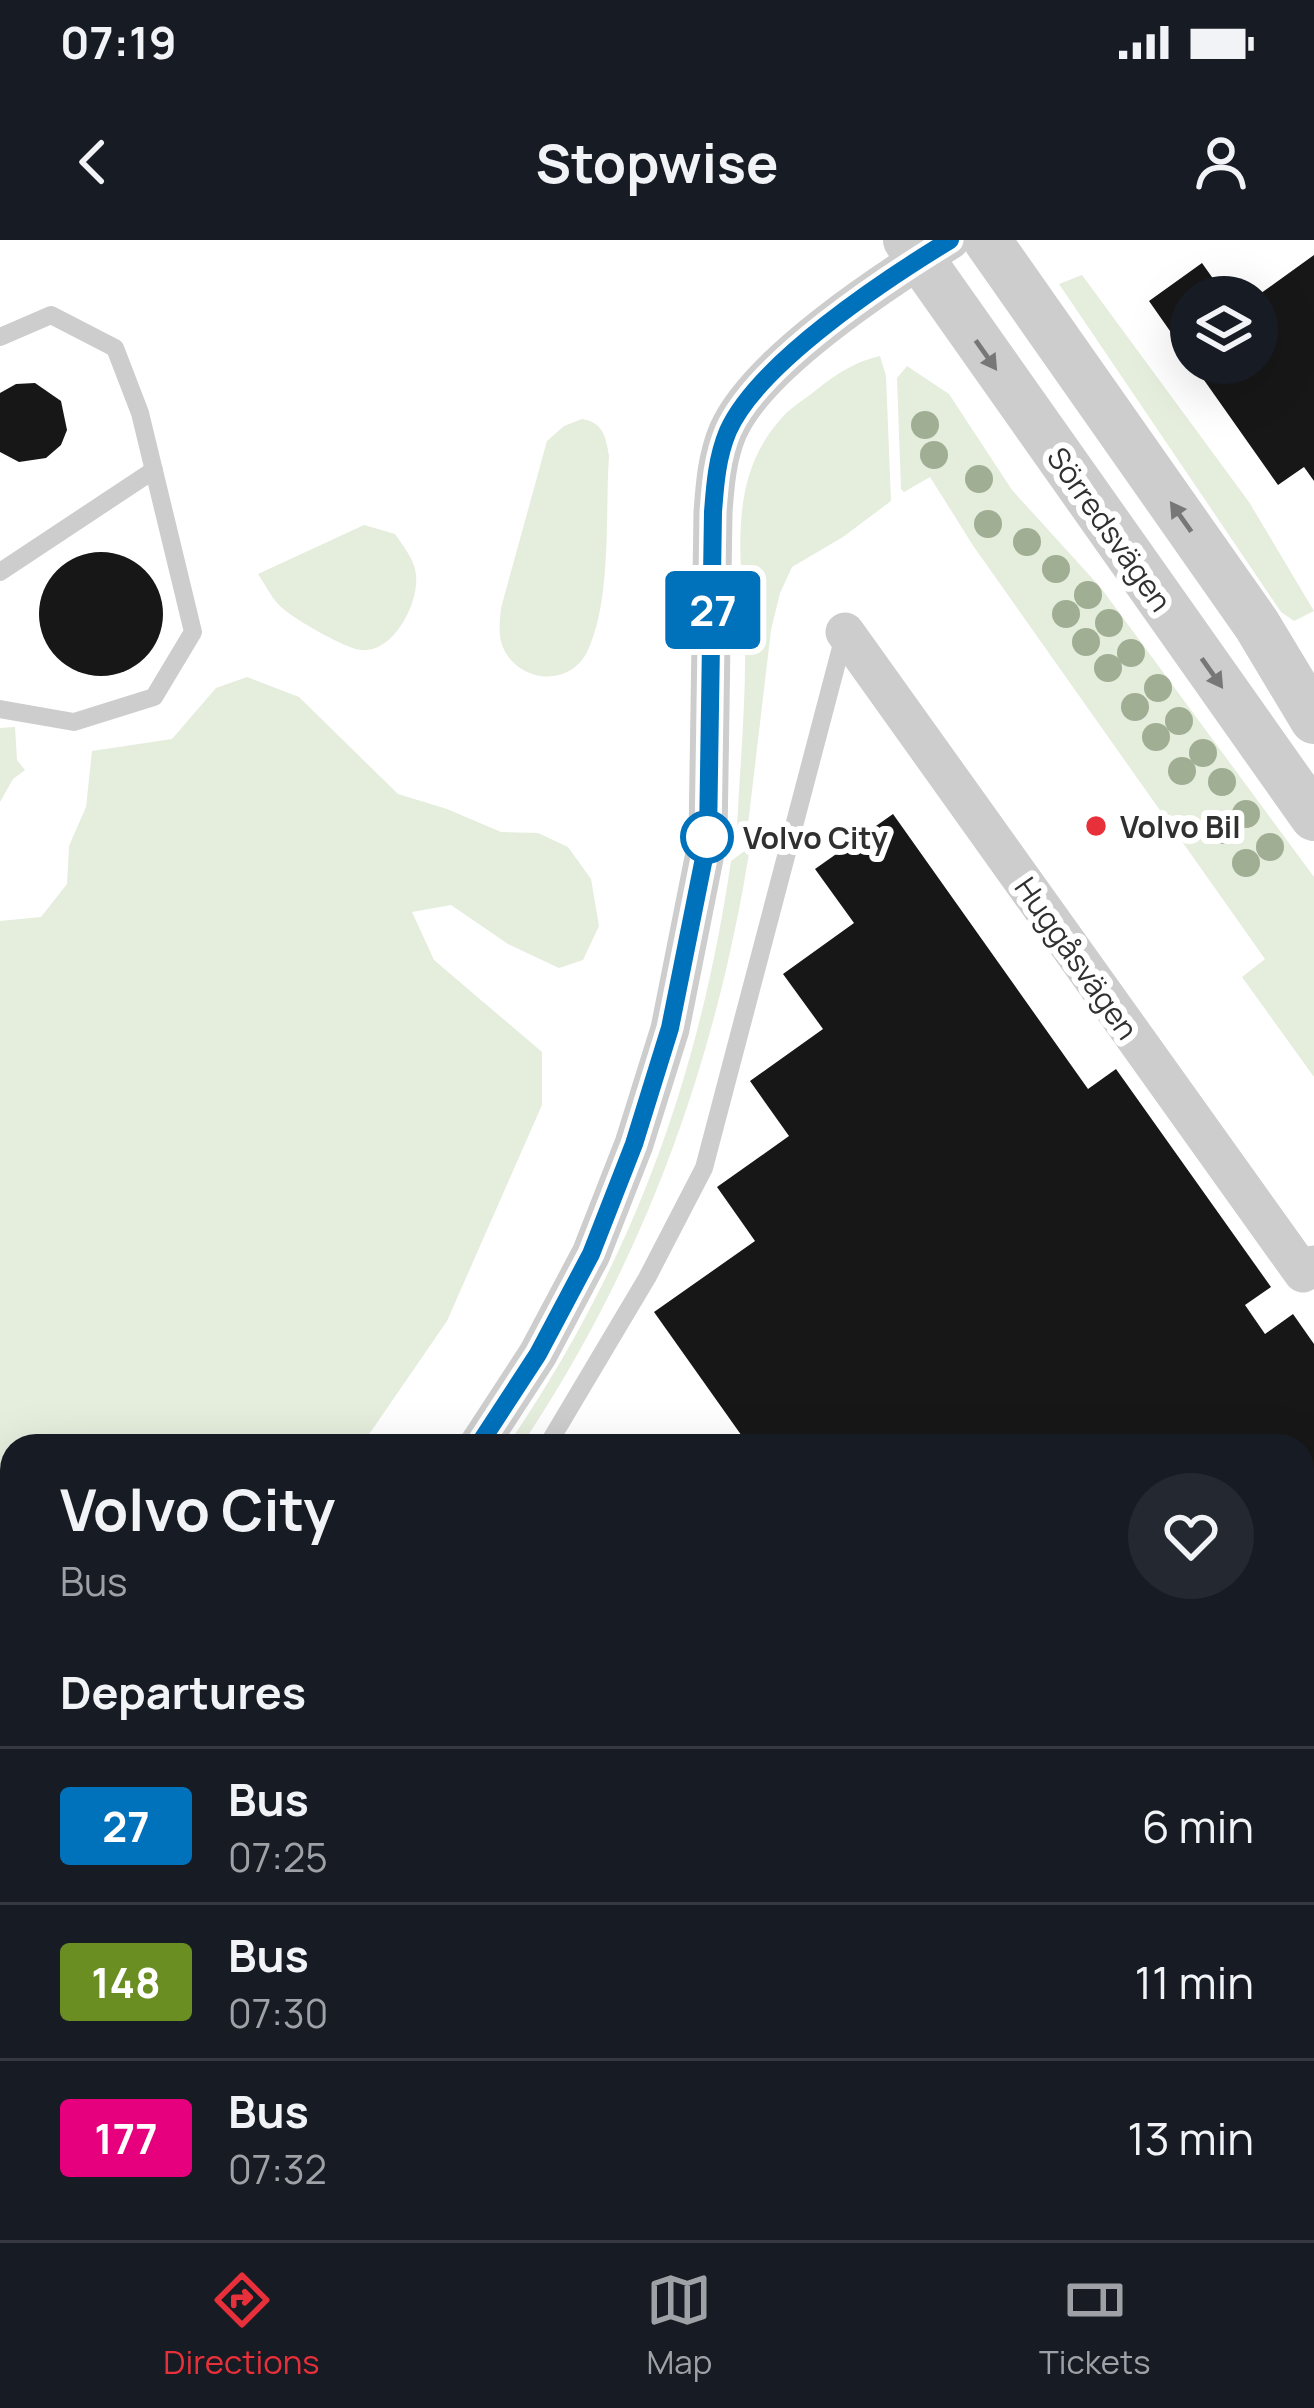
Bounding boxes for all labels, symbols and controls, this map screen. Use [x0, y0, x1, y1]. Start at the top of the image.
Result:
text: 07:19 [60, 11, 177, 73]
text: Stopwise [535, 125, 779, 199]
icon: back [60, 129, 126, 195]
icon: person [1188, 129, 1254, 195]
map controls [1170, 276, 1278, 384]
button: layers [1170, 276, 1278, 384]
one-way arrow [974, 339, 997, 371]
street label: Sörredsvägen [1038, 439, 1182, 619]
one-way arrow [1170, 501, 1193, 534]
line badge: 27 [659, 571, 767, 649]
text: 27 [689, 581, 737, 639]
one-way arrow [1200, 657, 1223, 689]
place label: Volvo Bil [1120, 806, 1241, 847]
marker: Volvo City [682, 812, 732, 862]
marker: Volvo Bil [1083, 813, 1109, 839]
place label: Volvo City [743, 817, 888, 858]
street label: Huggåsvägen [1006, 869, 1148, 1047]
text: Volvo City [60, 1470, 335, 1548]
button: heart [1128, 1473, 1254, 1599]
text: Bus [60, 1554, 128, 1608]
text: Departures [60, 1661, 306, 1723]
text: Bus [228, 1768, 309, 1830]
text: 6 min [1142, 1795, 1254, 1857]
text: 27 [102, 1797, 150, 1855]
text: 07:25 [228, 1830, 328, 1884]
text: Bus [228, 1924, 309, 1986]
text: 11 min [1135, 1951, 1254, 2013]
text: 148 [91, 1953, 161, 2011]
text: 07:30 [228, 1986, 328, 2040]
text: Bus [228, 2080, 309, 2142]
text: 13 min [1127, 2107, 1254, 2169]
text: 177 [94, 2109, 158, 2167]
text: 07:32 [228, 2142, 327, 2196]
tab: Directions [163, 2267, 320, 2384]
tab: Map [646, 2267, 712, 2384]
tab: Tickets [1039, 2267, 1151, 2384]

